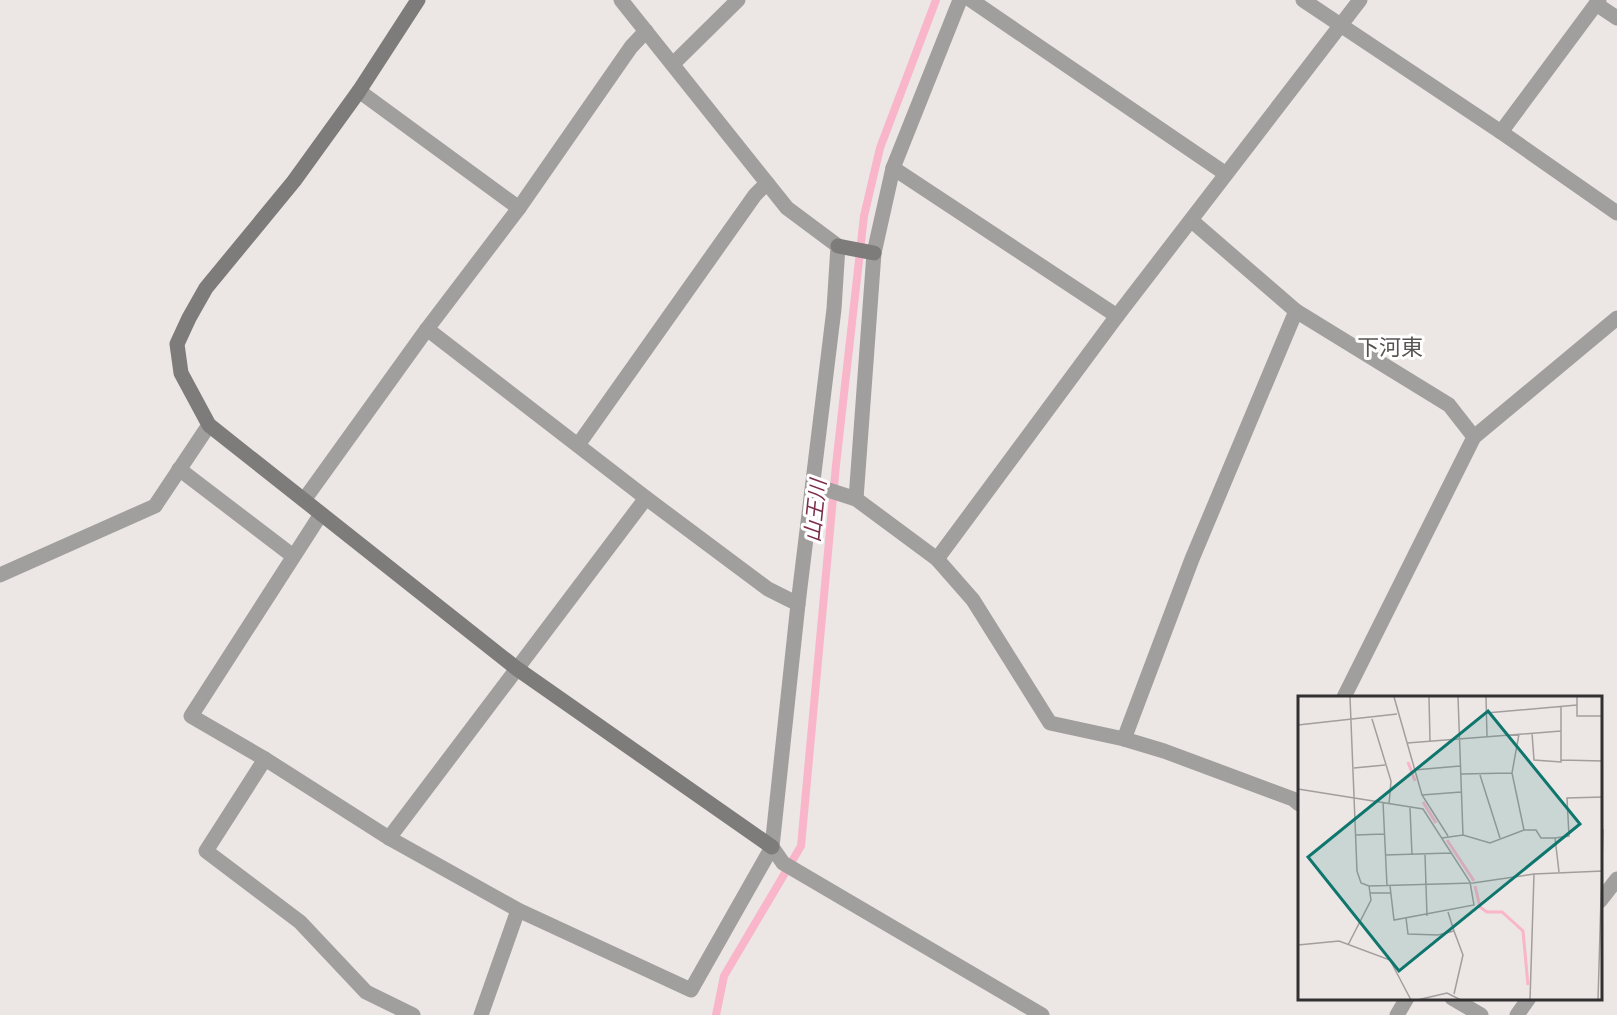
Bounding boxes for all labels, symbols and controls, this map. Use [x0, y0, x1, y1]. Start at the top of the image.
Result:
district label: 下河東 [1357, 335, 1423, 362]
water label: 山王川 [800, 476, 832, 544]
inset map [1298, 696, 1602, 1000]

